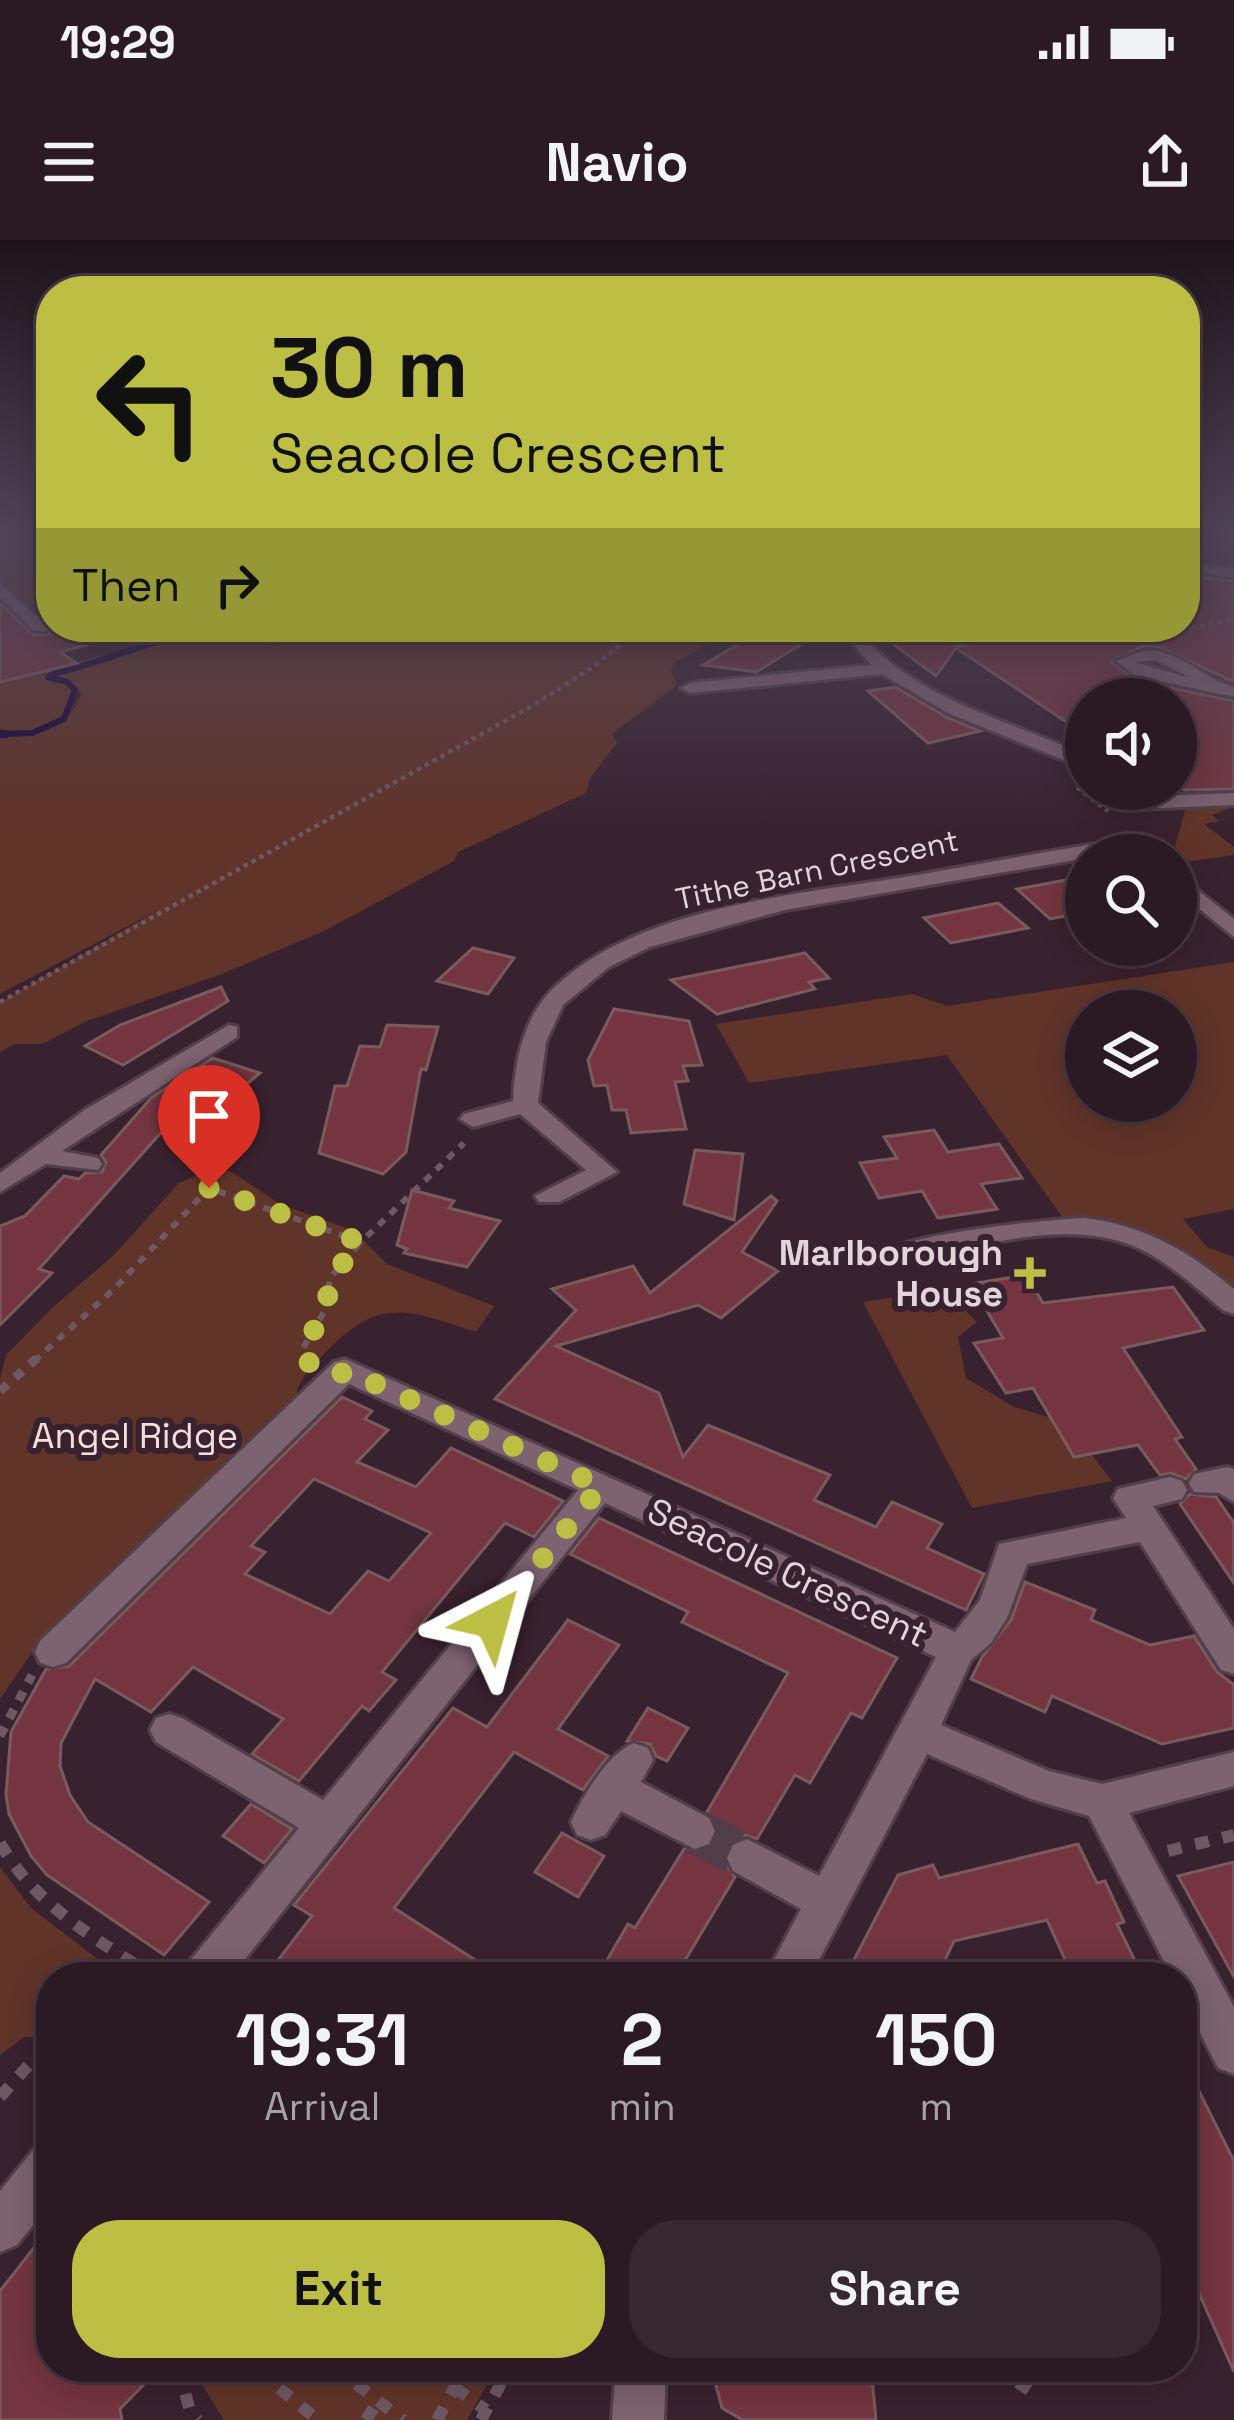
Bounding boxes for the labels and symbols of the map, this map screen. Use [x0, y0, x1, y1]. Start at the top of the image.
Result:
street label: Tithe Barn Crescent [672, 821, 962, 919]
pin [158, 1065, 260, 1188]
place label: Marlborough House [779, 1230, 1003, 1317]
marker: Marlborough House [1014, 1257, 1046, 1289]
park label: Angel Ridge [32, 1413, 238, 1459]
street label: Seacole Crescent [640, 1488, 935, 1658]
position arrow [429, 1558, 555, 1684]

